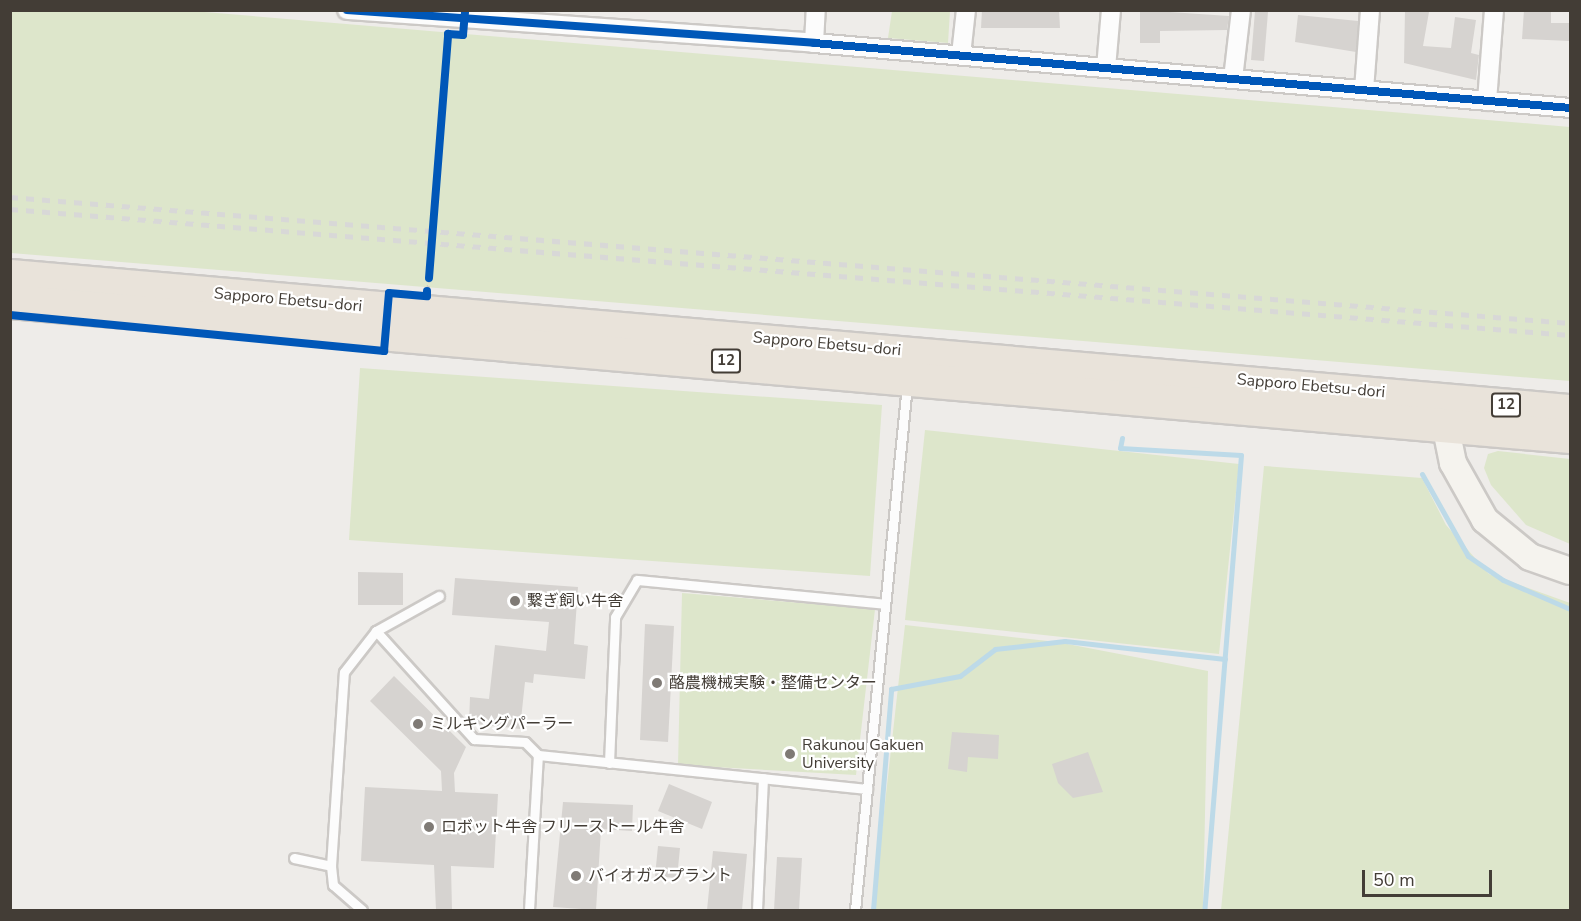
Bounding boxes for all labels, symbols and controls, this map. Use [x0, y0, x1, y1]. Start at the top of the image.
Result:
street label: Sapporo Ebetsu-dori [213, 284, 363, 316]
street label: Sapporo Ebetsu-dori [752, 328, 902, 360]
road number: 12 [711, 349, 741, 373]
street label: Sapporo Ebetsu-dori [1236, 370, 1386, 402]
road number: 12 [1491, 393, 1521, 417]
place label: 繋ぎ飼い牛舎 [527, 591, 623, 611]
marker: 繋ぎ飼い牛舎 [508, 594, 522, 608]
place label: 酪農機械実験・整備センター [669, 673, 877, 693]
marker: 酪農機械実験・整備センター [650, 676, 664, 690]
place label: ミルキングパーラー [430, 714, 574, 734]
marker: ミルキングパーラー [411, 717, 425, 731]
place label: Rakunou Gakuen University [802, 735, 924, 773]
marker: Rakunou Gakuen University [783, 747, 797, 761]
place label: ロボット牛舎 フリーストール牛舎 [441, 817, 685, 837]
marker: ロボット牛舎 フリーストール牛舎 [422, 820, 436, 834]
scale bar [1365, 858, 1496, 896]
place label: バイオガスプラント [588, 866, 732, 886]
text: 50 m [1373, 868, 1415, 892]
marker: バイオガスプラント [569, 869, 583, 883]

